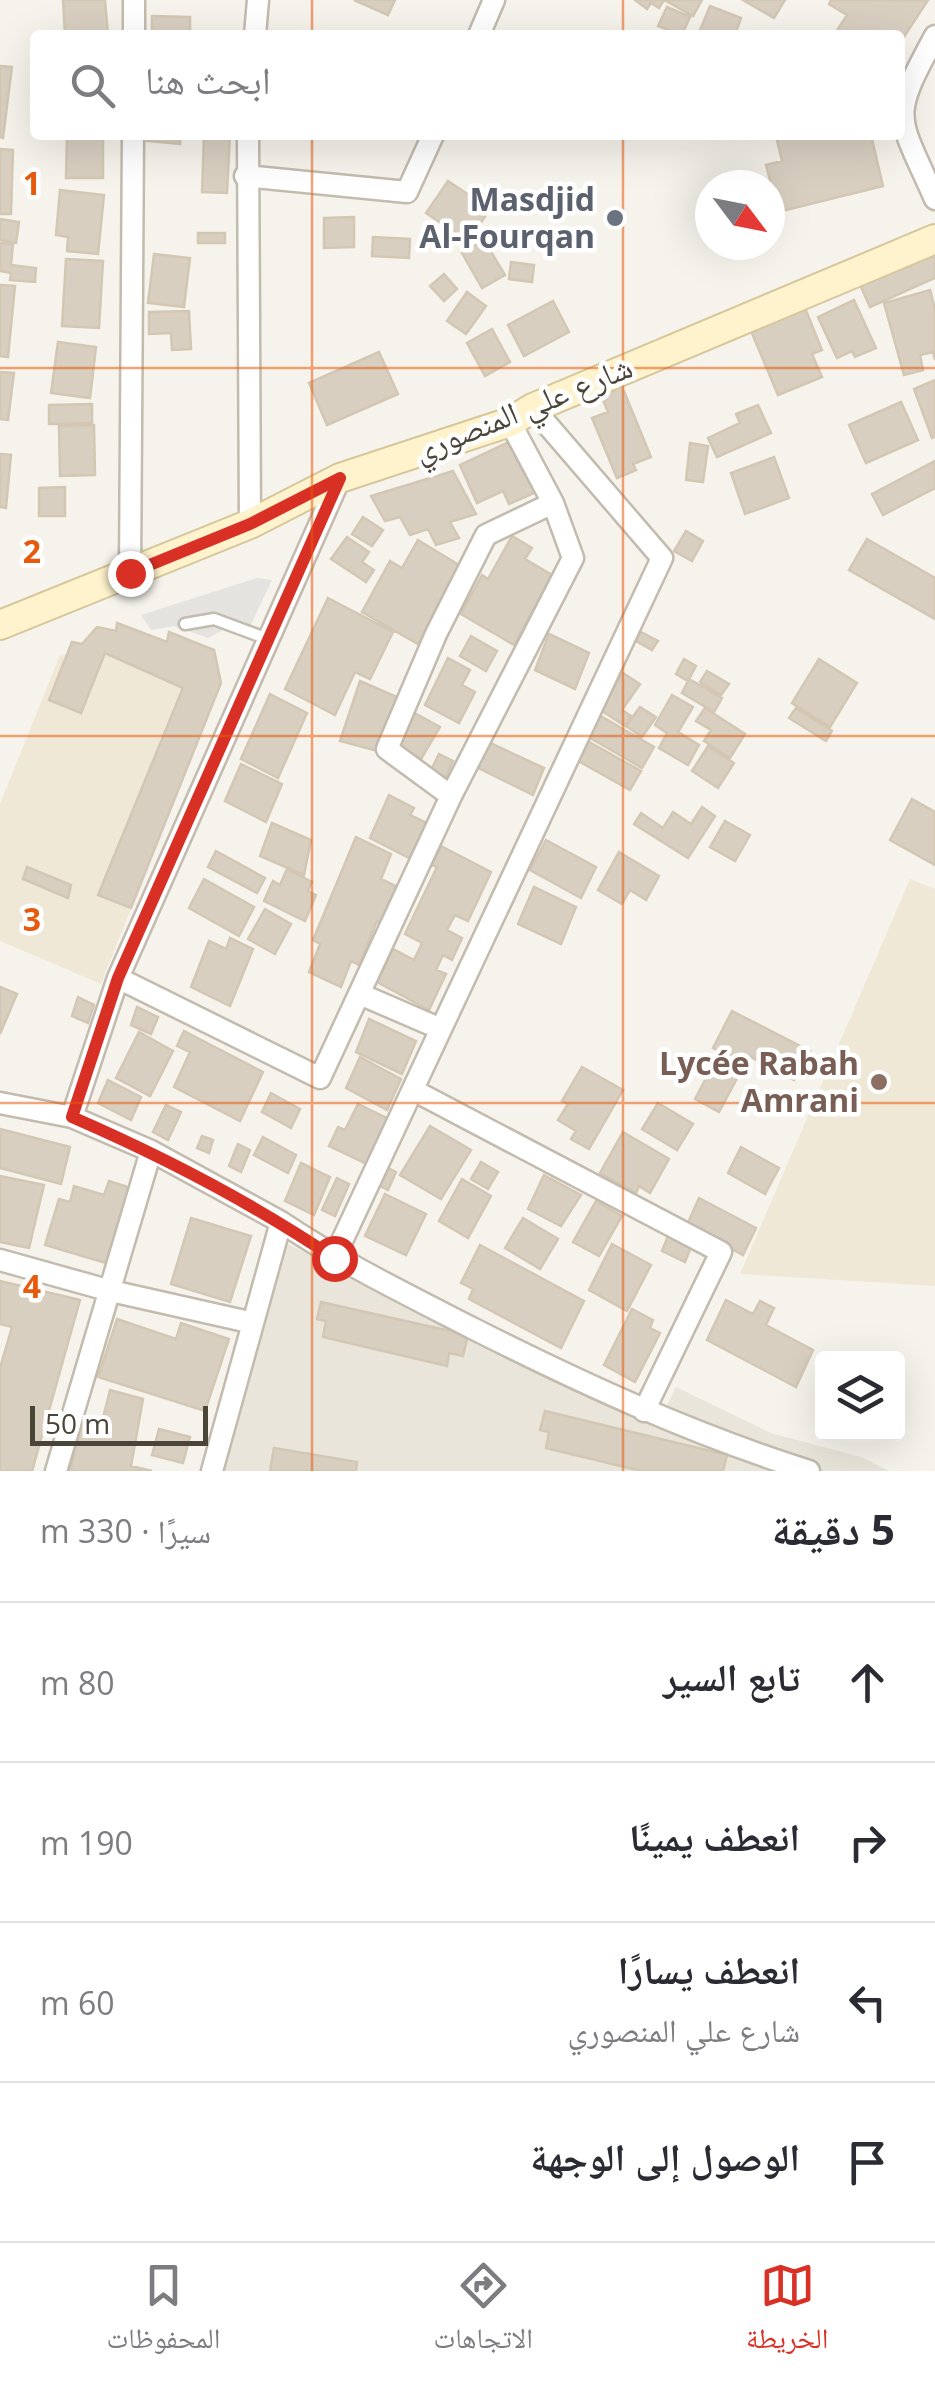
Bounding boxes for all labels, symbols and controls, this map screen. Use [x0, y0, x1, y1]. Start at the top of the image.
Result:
search box [30, 30, 905, 140]
text: ابحث هنا [145, 53, 271, 105]
icon: search [65, 58, 120, 113]
text: 1 [23, 161, 41, 204]
north arrow [695, 170, 785, 260]
place label: Masdjid Al-Fourqan [419, 177, 595, 257]
marker: Masdjid Al-Fourqan [604, 207, 626, 229]
street label: شارع علي المنصوري [407, 344, 640, 476]
text: 2 [23, 529, 41, 572]
route end [108, 551, 154, 597]
text: 3 [23, 897, 41, 940]
place label: Lycée Rabah Amrani [659, 1041, 859, 1121]
marker: Lycée Rabah Amrani [868, 1071, 890, 1093]
route start [312, 1236, 358, 1282]
text: 4 [23, 1264, 41, 1307]
map controls [815, 1351, 905, 1441]
button: layers [815, 1351, 905, 1441]
scale bar [30, 1401, 208, 1446]
text: 50 m [45, 1404, 110, 1442]
text: 5 دقيقة [772, 1500, 895, 1557]
text: سيرًا · 330 m [40, 1509, 211, 1552]
text: تابع السير [663, 1650, 800, 1702]
icon: ahead [840, 1655, 895, 1710]
text: 80 m [40, 1661, 115, 1704]
text: انعطف يمينًا [629, 1810, 800, 1862]
icon: right [840, 1815, 895, 1870]
text: 190 m [40, 1821, 133, 1864]
text: انعطف يسارًا [618, 1943, 800, 1995]
icon: left [840, 1975, 895, 2030]
text: 60 m [40, 1981, 115, 2024]
text: شارع علي المنصوري [568, 2008, 800, 2051]
text: الوصول إلى الوجهة [530, 2130, 800, 2182]
icon: arrive [840, 2135, 895, 2190]
tab: المحفوظات [107, 2258, 220, 2366]
tab: الاتجاهات [434, 2258, 533, 2366]
tab: الخريطة [746, 2258, 828, 2366]

